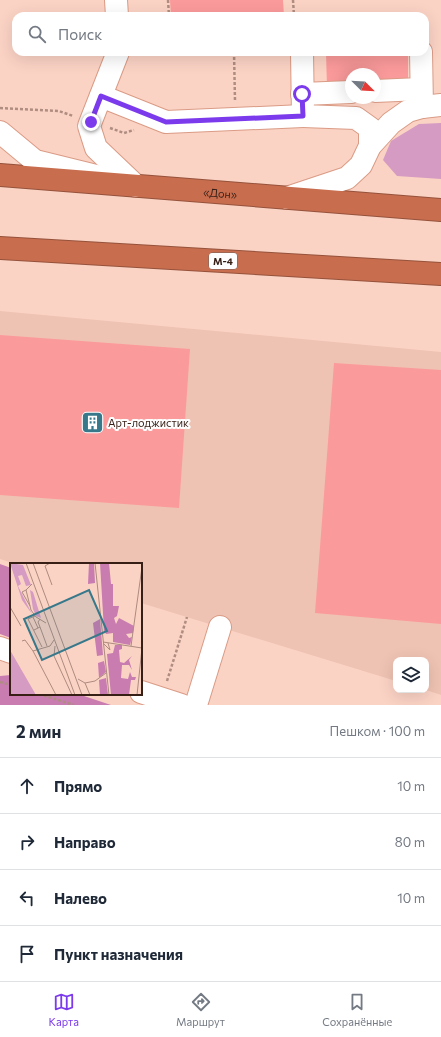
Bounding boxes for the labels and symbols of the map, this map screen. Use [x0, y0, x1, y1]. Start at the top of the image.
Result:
north arrow [345, 68, 381, 104]
route start [293, 85, 311, 103]
route end [82, 113, 100, 131]
street label: «Дон» [203, 185, 238, 200]
road number: М-4 [209, 253, 237, 269]
building icon: Арт-лоджистик [79, 409, 105, 435]
place label: Арт-лоджистик [108, 416, 189, 429]
inset map [10, 563, 142, 695]

